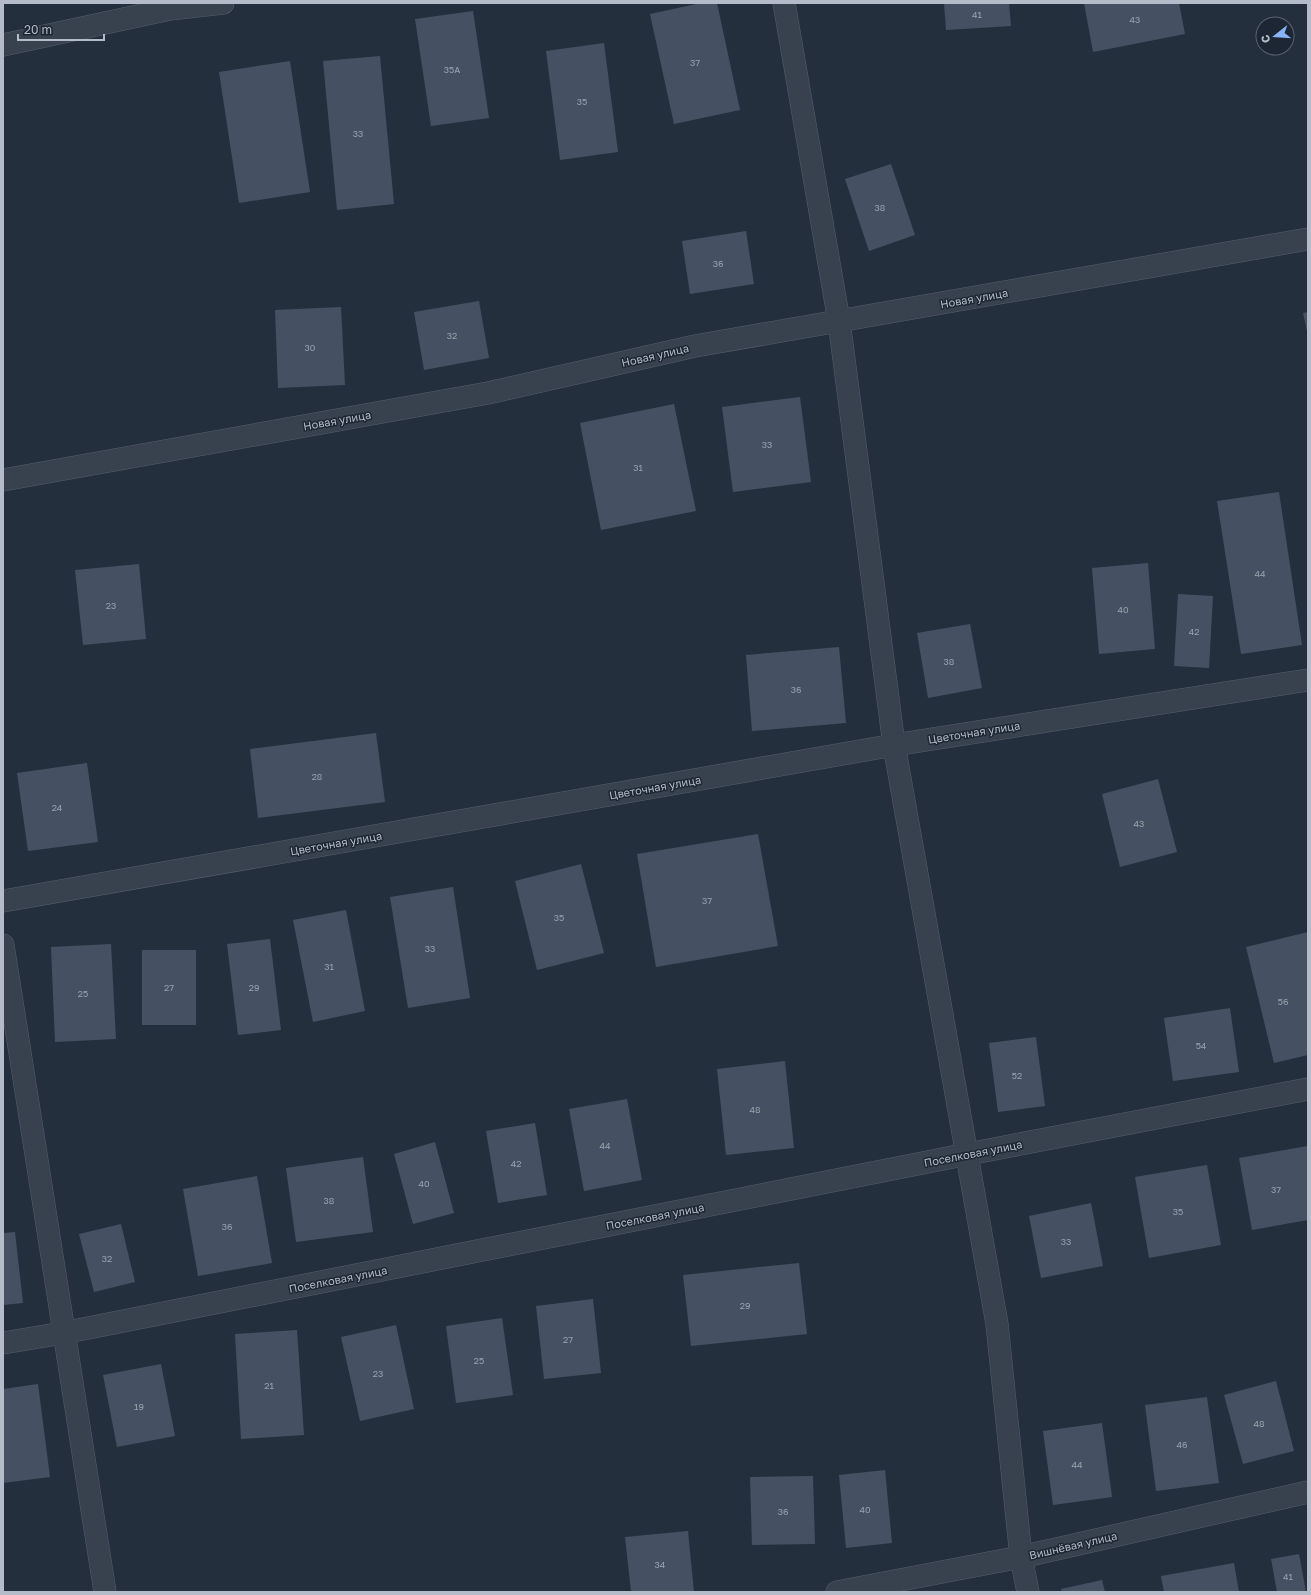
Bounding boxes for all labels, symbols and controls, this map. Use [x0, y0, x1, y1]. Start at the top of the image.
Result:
house number: 41 [972, 9, 983, 20]
house number: 43 [1130, 14, 1140, 25]
scale bar [18, 16, 104, 42]
north arrow [1255, 16, 1295, 56]
text: 20 m [24, 22, 52, 37]
text: С [1258, 33, 1272, 45]
house number: 37 [690, 57, 700, 68]
house number: 35А [444, 64, 460, 75]
house number: 35 [577, 96, 587, 107]
house number: 33 [353, 128, 363, 139]
house number: 38 [875, 202, 885, 213]
house number: 36 [713, 258, 723, 269]
street label: Новая улица [939, 286, 1009, 310]
house number: 32 [447, 330, 457, 341]
street label: Новая улица [620, 341, 690, 369]
house number: 30 [305, 342, 316, 353]
street label: Новая улица [302, 408, 372, 432]
house number: 33 [762, 439, 772, 450]
house number: 31 [633, 462, 643, 473]
house number: 44 [1255, 568, 1266, 579]
house number: 23 [106, 600, 116, 611]
house number: 40 [1117, 604, 1129, 615]
house number: 42 [1189, 626, 1199, 637]
house number: 38 [944, 656, 954, 667]
house number: 36 [791, 684, 801, 695]
street label: Цветочная улица [927, 718, 1021, 746]
house number: 28 [312, 771, 322, 782]
street label: Цветочная улица [608, 773, 702, 801]
house number: 24 [52, 802, 63, 813]
house number: 43 [1134, 818, 1144, 829]
street label: Цветочная улица [289, 829, 383, 857]
house number: 37 [702, 895, 712, 906]
house number: 35 [554, 912, 564, 923]
house number: 33 [425, 943, 435, 954]
house number: 31 [324, 961, 334, 972]
house number: 27 [164, 982, 174, 993]
house number: 29 [249, 982, 259, 993]
house number: 25 [78, 988, 88, 999]
house number: 56 [1278, 996, 1288, 1007]
house number: 54 [1196, 1040, 1207, 1051]
house number: 52 [1012, 1070, 1022, 1081]
house number: 48 [750, 1104, 760, 1115]
street label: Поселковая улица [923, 1137, 1023, 1169]
house number: 44 [600, 1140, 611, 1151]
house number: 42 [511, 1158, 521, 1169]
house number: 40 [418, 1178, 430, 1189]
house number: 37 [1271, 1184, 1281, 1195]
house number: 38 [324, 1195, 334, 1206]
street label: Поселковая улица [605, 1200, 705, 1232]
house number: 35 [1173, 1206, 1183, 1217]
house number: 36 [222, 1221, 232, 1232]
house number: 33 [1061, 1236, 1071, 1247]
house number: 32 [102, 1253, 112, 1264]
street label: Поселковая улица [288, 1263, 388, 1295]
house number: 29 [740, 1300, 750, 1311]
house number: 27 [563, 1334, 573, 1345]
house number: 25 [474, 1355, 484, 1366]
house number: 23 [373, 1368, 383, 1379]
house number: 21 [264, 1380, 274, 1391]
house number: 19 [134, 1401, 144, 1412]
house number: 48 [1254, 1418, 1264, 1429]
house number: 46 [1177, 1439, 1187, 1450]
house number: 44 [1072, 1459, 1083, 1470]
house number: 40 [859, 1504, 871, 1515]
house number: 36 [778, 1506, 788, 1517]
street label: Вишнёвая улица [1028, 1529, 1118, 1561]
house number: 34 [655, 1559, 666, 1570]
house number: 41 [1283, 1571, 1294, 1582]

